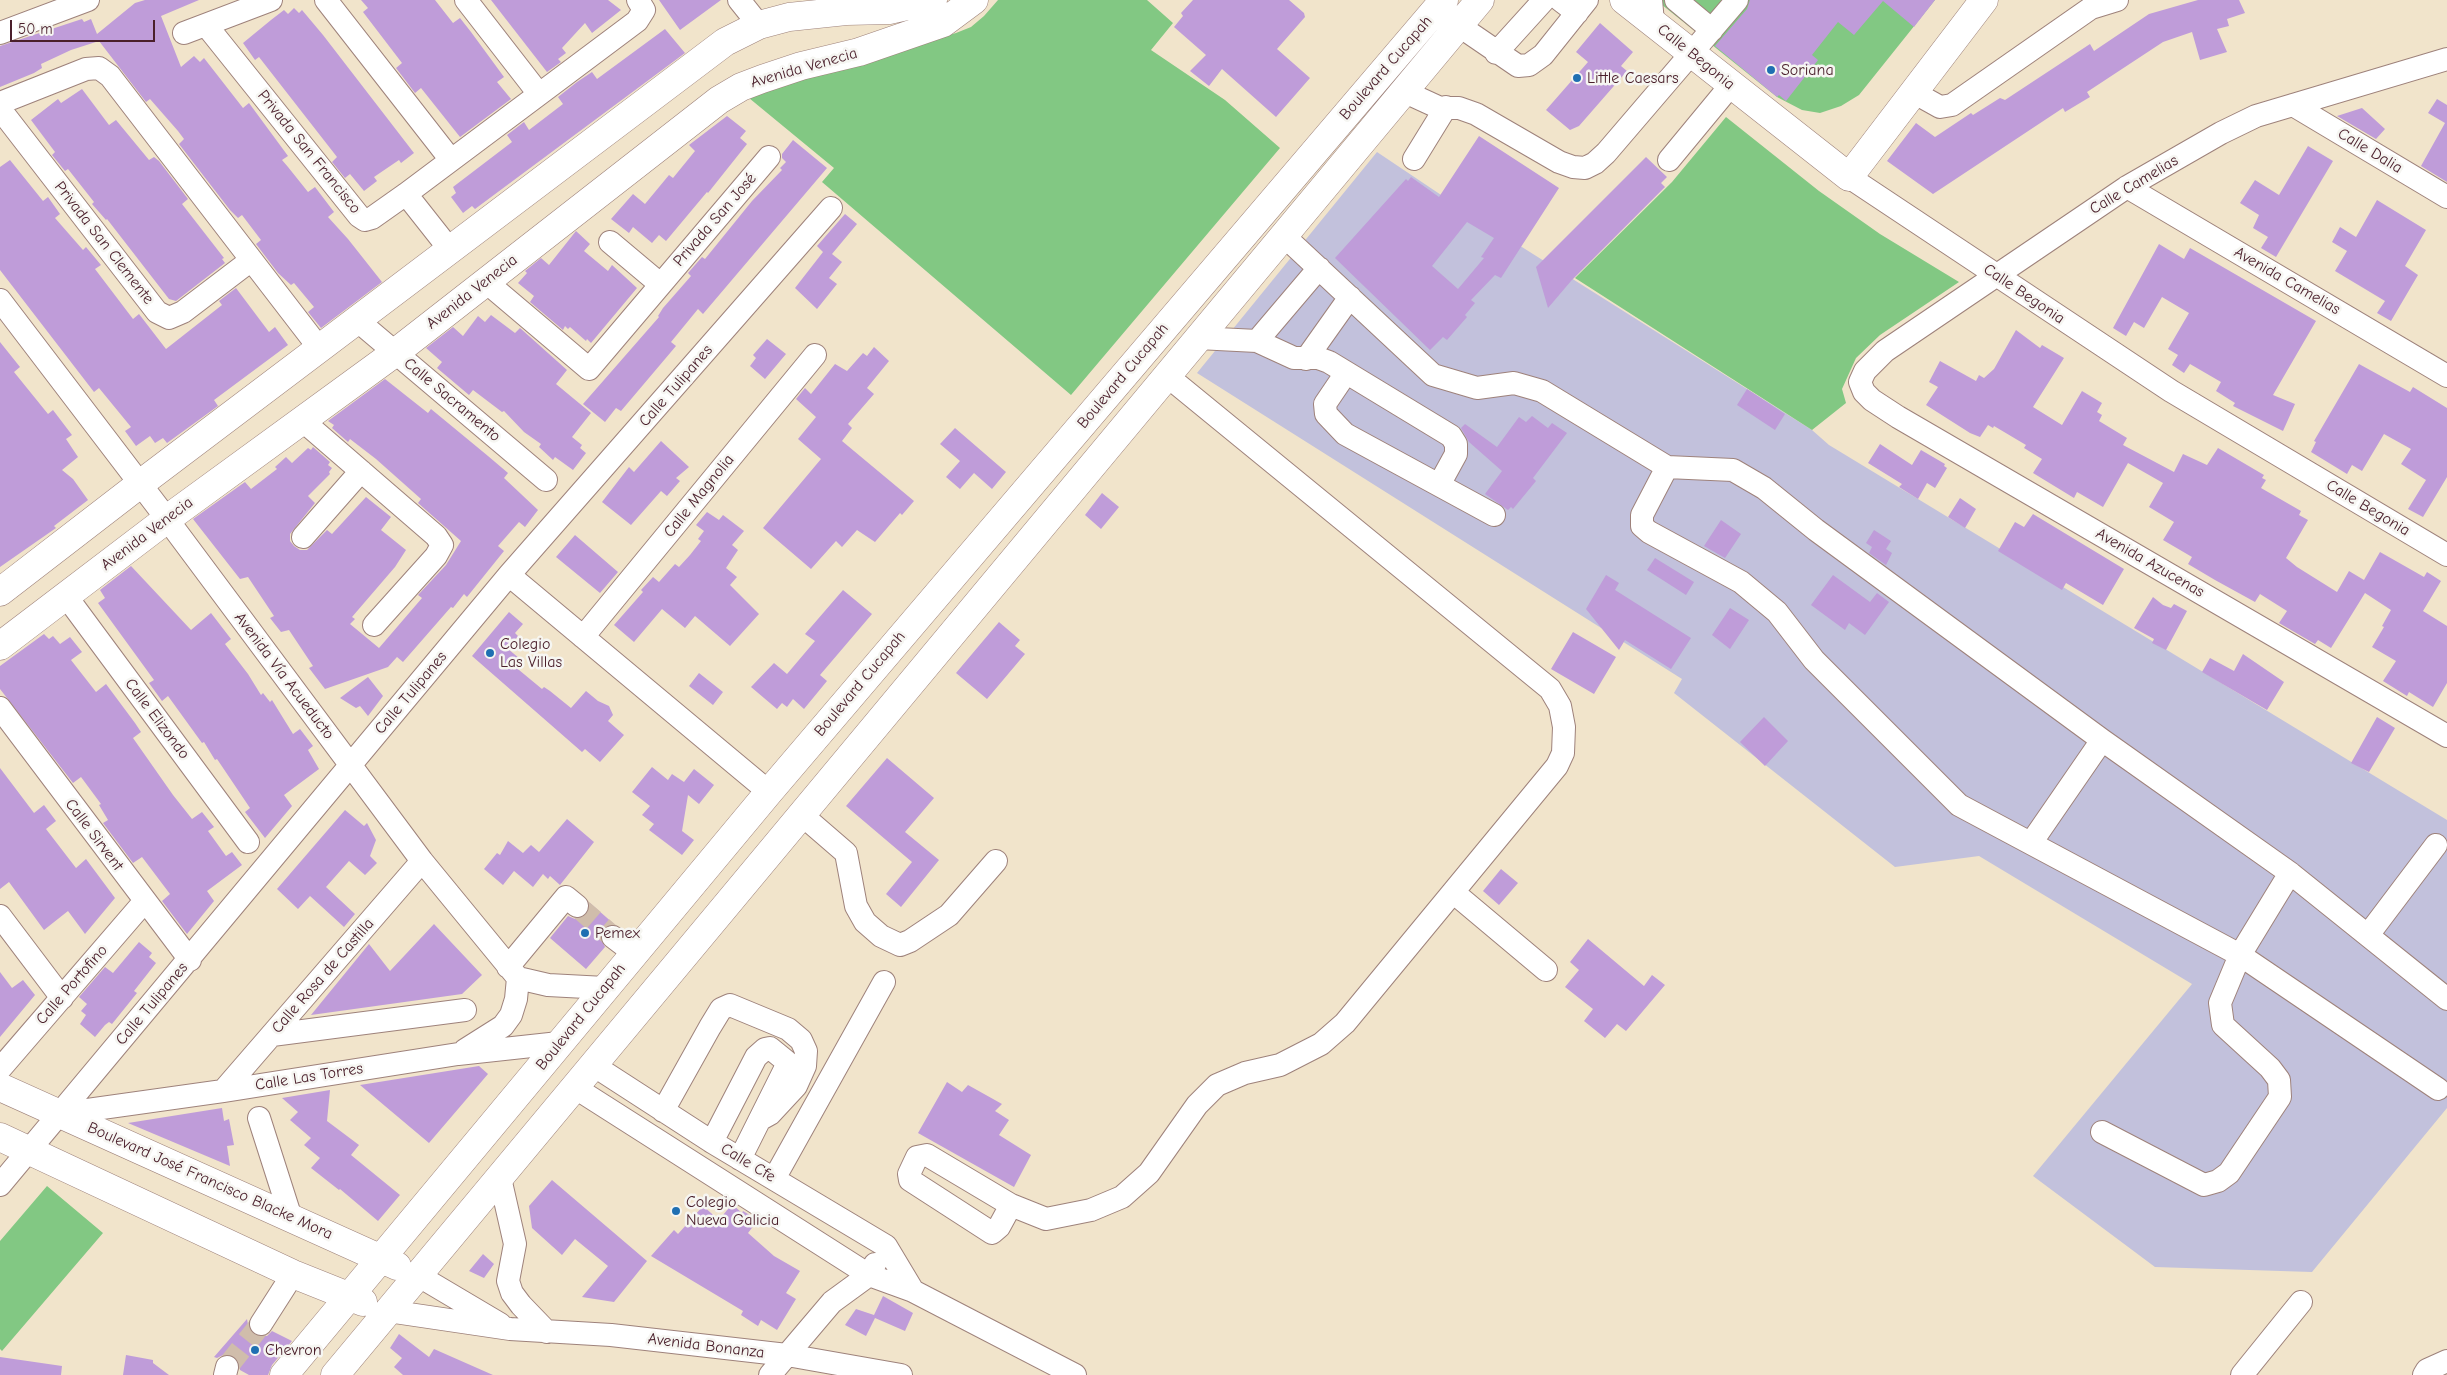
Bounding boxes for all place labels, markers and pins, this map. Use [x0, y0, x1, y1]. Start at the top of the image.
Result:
place label: Soriana [1781, 60, 1834, 80]
marker: Soriana [1765, 64, 1777, 76]
place label: Little Caesars [1587, 68, 1679, 88]
marker: Little Caesars [1571, 72, 1583, 84]
place label: Colegio Las Villas [500, 634, 562, 672]
marker: Colegio Las Villas [484, 647, 496, 659]
place label: Pemex [595, 923, 640, 943]
marker: Pemex [579, 927, 591, 939]
place label: Colegio Nueva Galicia [686, 1192, 779, 1230]
marker: Colegio Nueva Galicia [670, 1205, 682, 1217]
place label: Chevron [265, 1340, 321, 1360]
marker: Chevron [249, 1344, 261, 1356]

